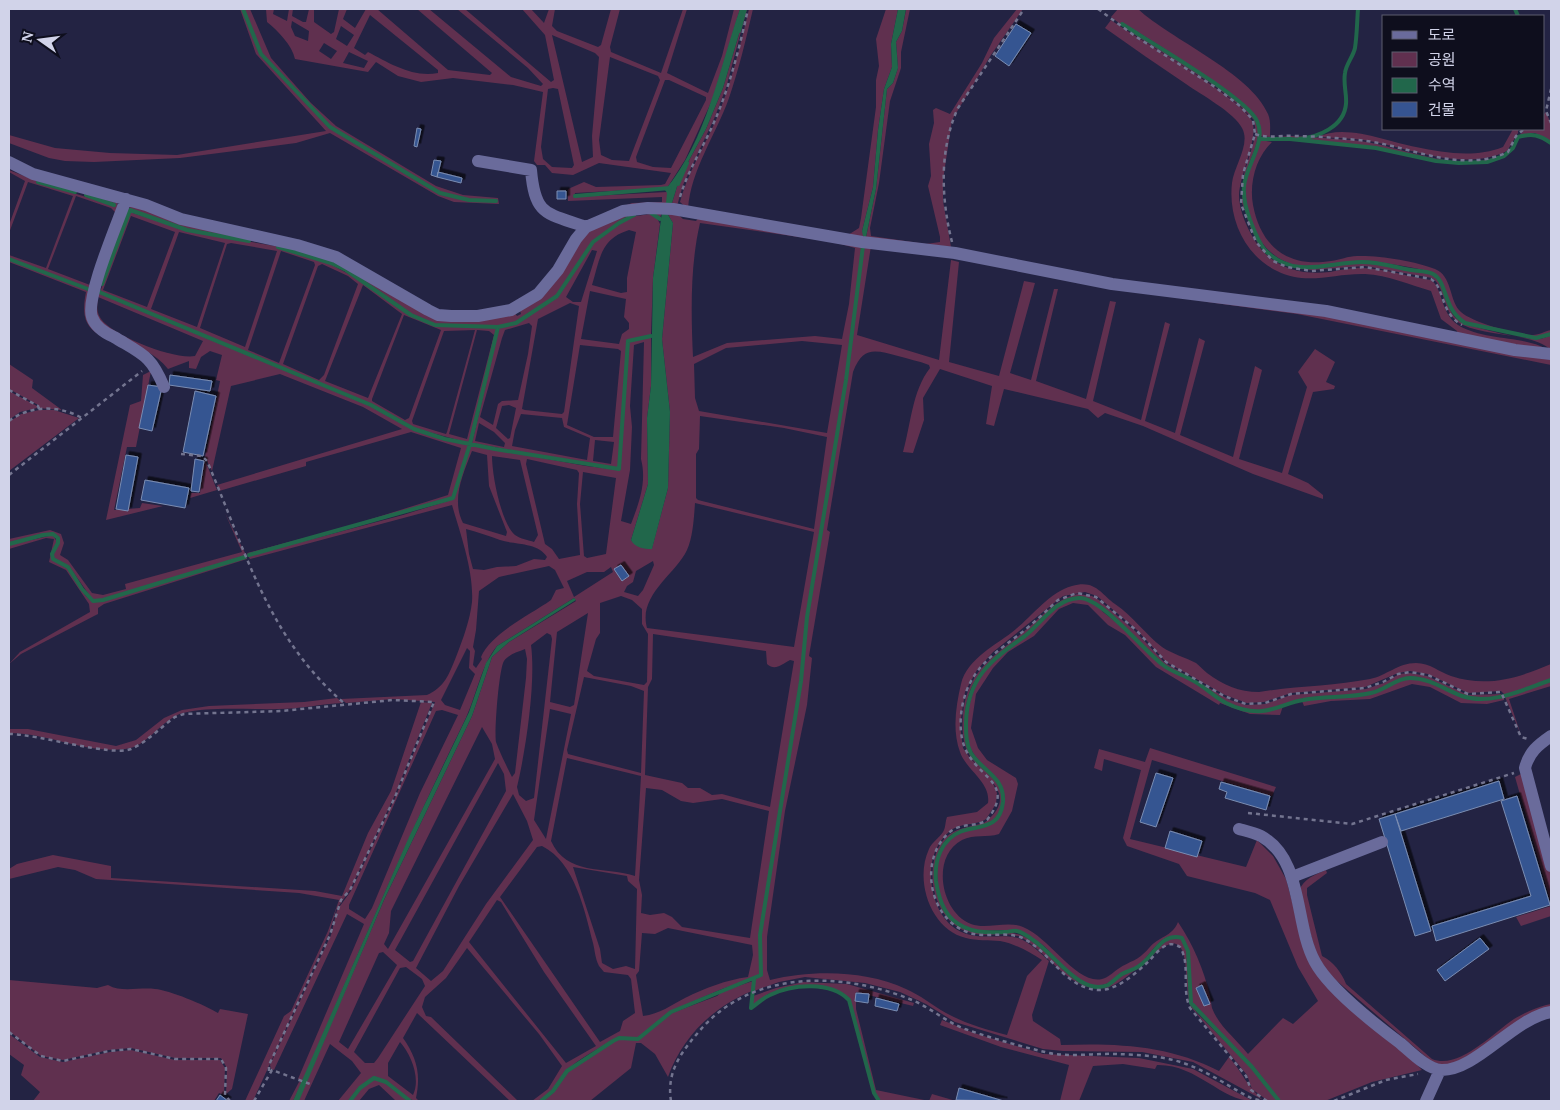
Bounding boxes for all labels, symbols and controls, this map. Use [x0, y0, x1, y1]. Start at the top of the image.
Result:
north arrow [15, 15, 65, 65]
legend [1382, 15, 1545, 130]
text: 도로 [1428, 24, 1456, 44]
text: N [16, 29, 37, 44]
text: 공원 [1428, 49, 1456, 69]
text: 수역 [1428, 74, 1456, 94]
text: 건물 [1428, 99, 1456, 119]

